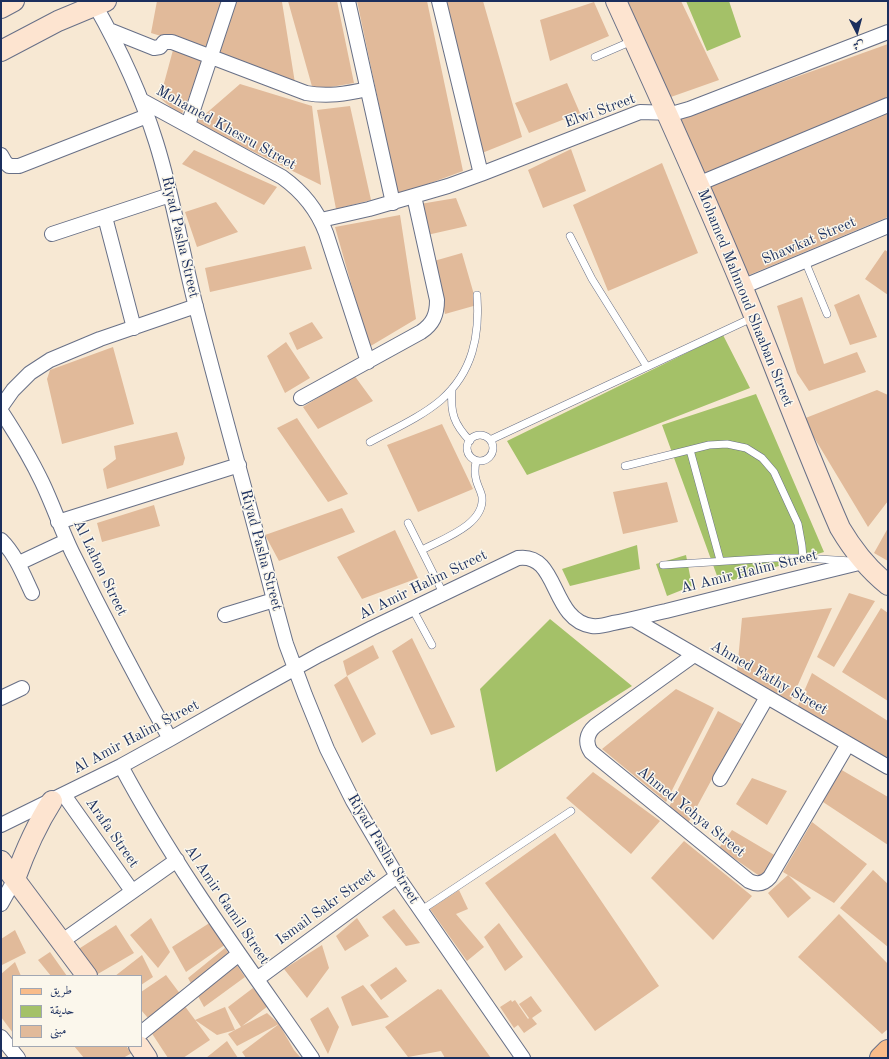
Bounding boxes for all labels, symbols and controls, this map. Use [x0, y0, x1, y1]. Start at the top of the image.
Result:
north arrow [837, 12, 877, 52]
text: ش [852, 38, 864, 50]
street label: Mohamed Khesru Street [153, 82, 299, 174]
street label: Elwi Street [562, 90, 638, 132]
street label: Riyad Pasha Street [157, 174, 203, 300]
street label: Mohamed Mahmoud Shaaban Street [693, 186, 797, 410]
street label: Shawkat Street [759, 213, 859, 269]
street label: Riyad Pasha Street [236, 487, 286, 613]
street label: Al Lahon Street [69, 517, 131, 619]
street label: Al Amir Halim Street [356, 546, 490, 624]
street label: Al Amir Halim Street [679, 546, 819, 598]
street label: Ahmed Fathy Street [707, 637, 831, 719]
street label: Al Amir Halim Street [70, 696, 202, 778]
street label: Ahmed Yehya Street [633, 763, 749, 861]
street label: Riyad Pasha Street [343, 791, 423, 907]
street label: Arafa Street [81, 795, 143, 871]
street label: Al Amir Gamil Street [180, 842, 274, 968]
street label: Ismail Sakr Street [273, 865, 379, 949]
legend [12, 975, 142, 1047]
text: طريق [50, 985, 72, 997]
text: حديقة [50, 1005, 74, 1017]
text: مبنى [50, 1025, 66, 1037]

